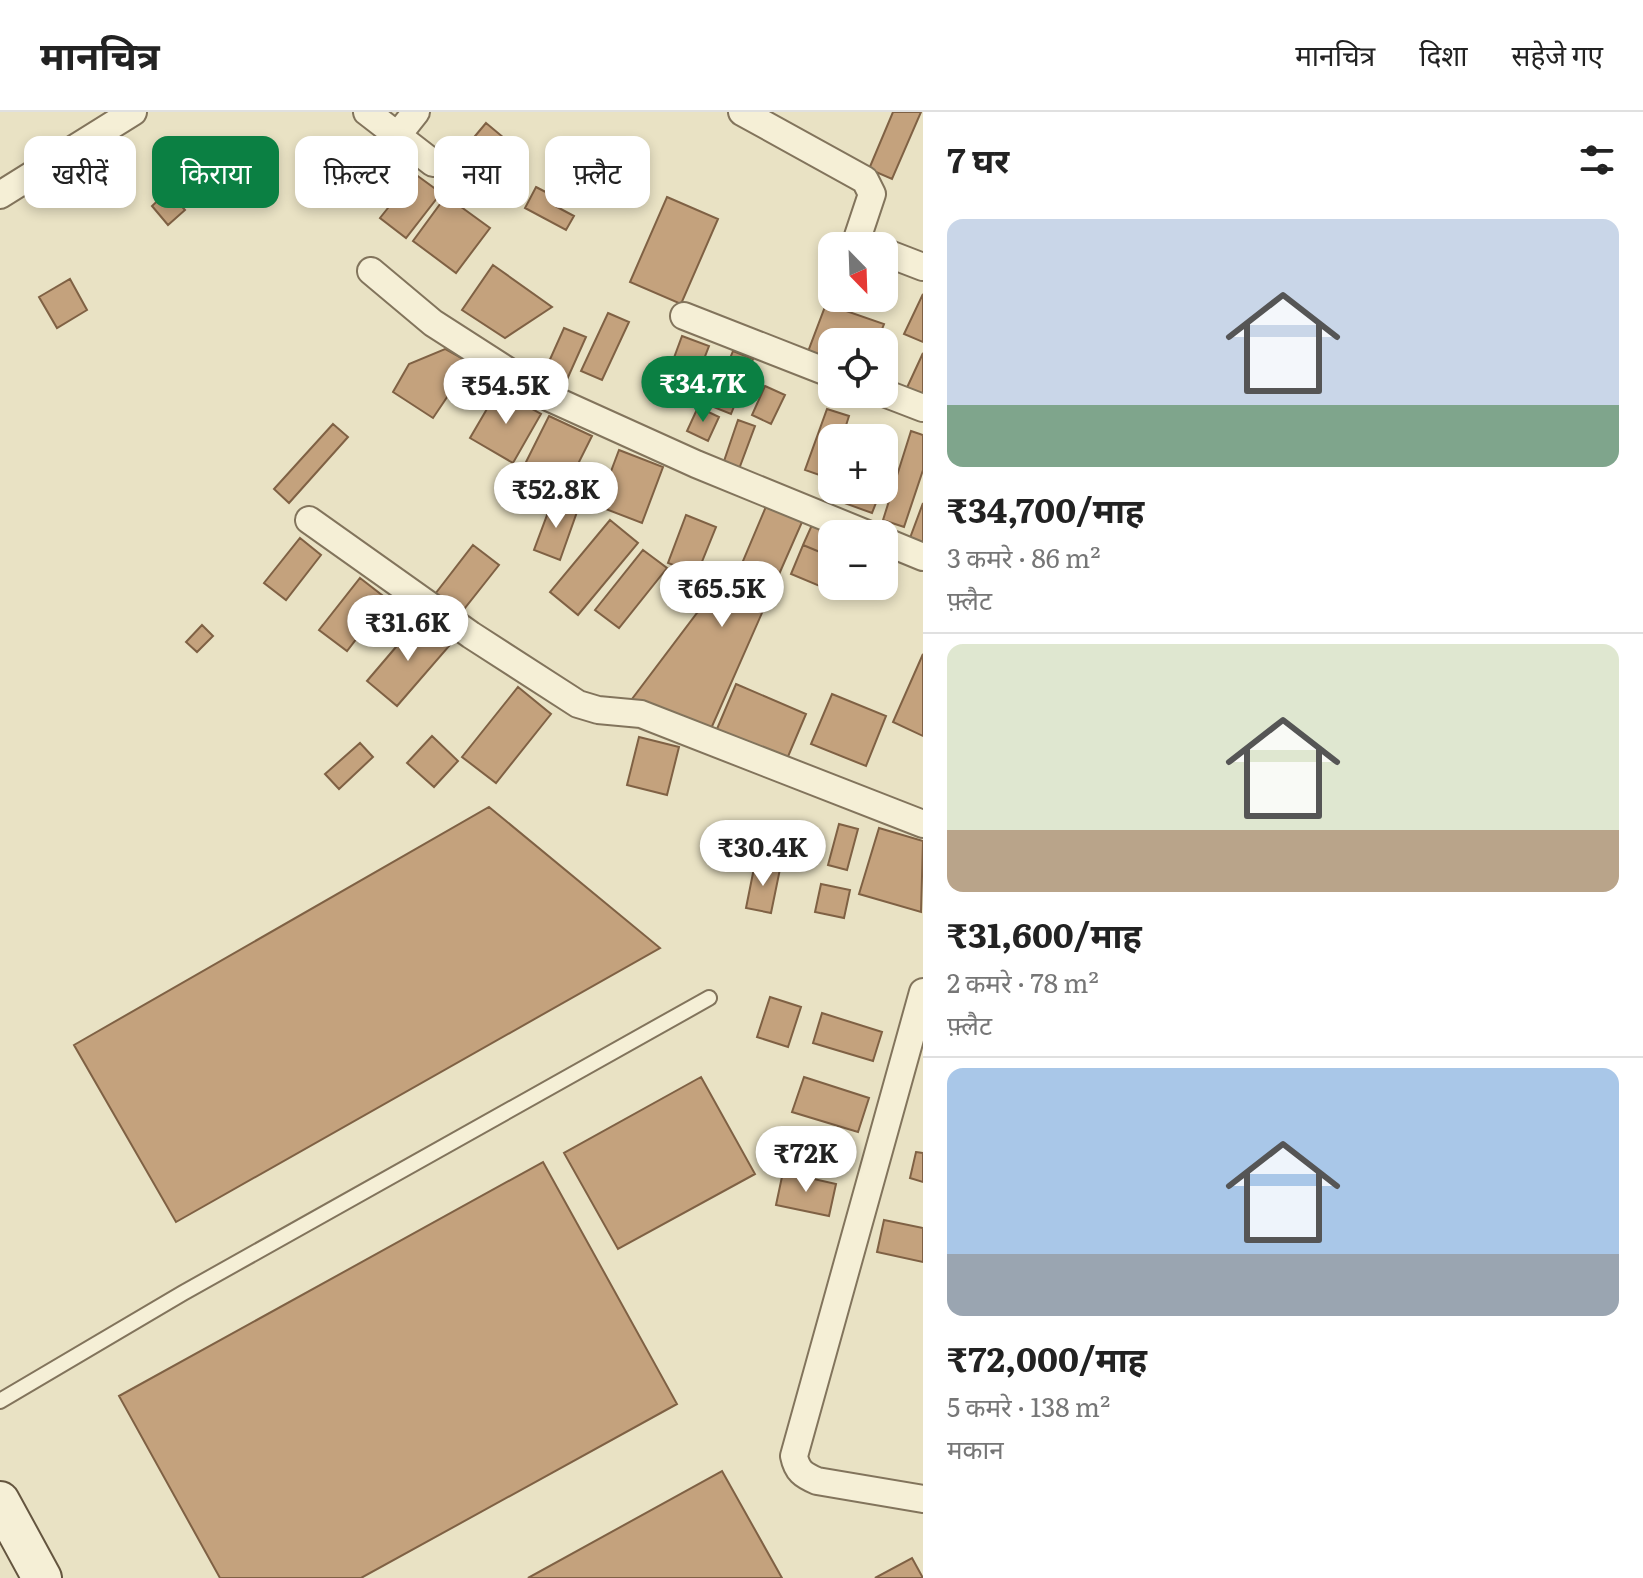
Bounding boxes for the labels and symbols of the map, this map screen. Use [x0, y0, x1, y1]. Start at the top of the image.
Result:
north arrow [818, 232, 898, 312]
pin: ₹34.7K [638, 356, 768, 424]
pin: ₹54.5K [441, 358, 571, 426]
pin: ₹52.8K [491, 462, 621, 530]
pin: ₹65.5K [657, 561, 787, 629]
pin: ₹31.6K [343, 595, 473, 663]
pin: ₹30.4K [698, 820, 828, 888]
pin: ₹72K [759, 1126, 853, 1194]

